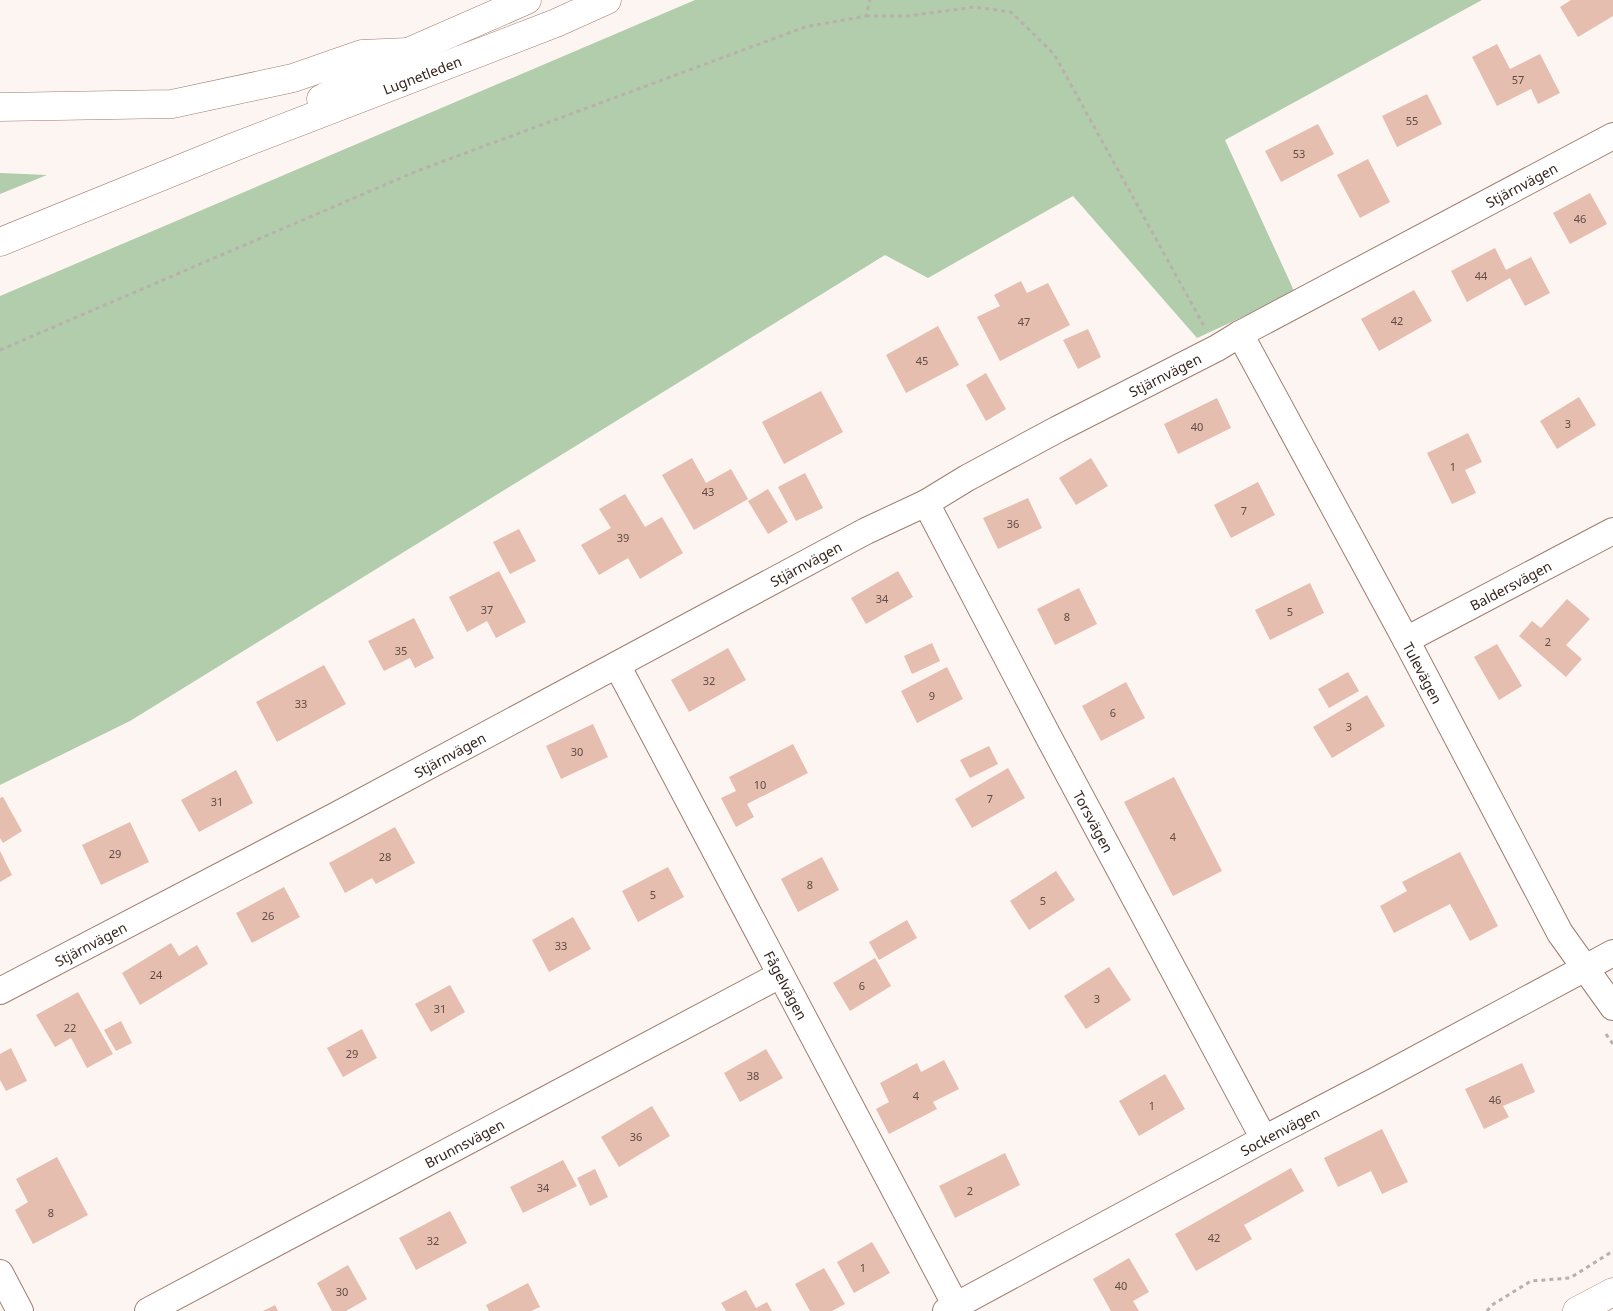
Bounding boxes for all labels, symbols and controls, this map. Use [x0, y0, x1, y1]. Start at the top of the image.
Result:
street label: Lugnetleden [380, 51, 464, 98]
house number: 57 [1512, 72, 1524, 87]
house number: 55 [1406, 113, 1418, 128]
house number: 53 [1293, 146, 1305, 161]
street label: Stjärnvägen [1482, 158, 1561, 212]
house number: 46 [1574, 211, 1586, 226]
house number: 44 [1475, 268, 1488, 283]
house number: 42 [1391, 313, 1403, 328]
house number: 47 [1018, 314, 1030, 329]
street label: Stjärnvägen [1125, 348, 1204, 401]
house number: 45 [916, 353, 928, 368]
house number: 3 [1565, 416, 1571, 431]
house number: 40 [1191, 419, 1203, 434]
house number: 1 [1450, 459, 1456, 474]
house number: 43 [702, 484, 714, 499]
house number: 7 [1241, 503, 1247, 518]
house number: 36 [1007, 516, 1019, 531]
house number: 39 [617, 530, 629, 545]
street label: Stjärnvägen [766, 536, 845, 590]
street label: Baldersvägen [1466, 556, 1555, 614]
house number: 34 [876, 591, 889, 606]
house number: 37 [481, 602, 493, 617]
house number: 5 [1287, 604, 1293, 619]
house number: 8 [1064, 609, 1070, 624]
house number: 2 [1545, 634, 1551, 649]
street label: Tulevägen [1399, 638, 1447, 707]
house number: 35 [395, 643, 407, 658]
house number: 32 [703, 673, 715, 688]
house number: 9 [929, 688, 935, 703]
house number: 33 [295, 696, 307, 711]
house number: 6 [1110, 705, 1116, 720]
house number: 3 [1346, 719, 1352, 734]
street label: Stjärnvägen [410, 728, 489, 782]
house number: 30 [571, 744, 583, 759]
house number: 10 [754, 777, 766, 792]
street label: Torsvägen [1069, 787, 1118, 856]
house number: 7 [987, 791, 993, 806]
house number: 31 [211, 794, 223, 809]
house number: 4 [1170, 829, 1177, 844]
house number: 29 [109, 846, 121, 861]
house number: 28 [379, 849, 391, 864]
house number: 8 [807, 877, 813, 892]
house number: 5 [650, 887, 656, 902]
house number: 5 [1040, 893, 1046, 908]
house number: 26 [262, 908, 274, 923]
street label: Stjärnvägen [51, 917, 130, 970]
house number: 33 [555, 938, 567, 953]
street label: Fågelvägen [760, 947, 812, 1023]
house number: 24 [150, 967, 163, 982]
house number: 6 [859, 978, 865, 993]
house number: 3 [1094, 991, 1100, 1006]
house number: 31 [434, 1001, 446, 1016]
house number: 22 [64, 1020, 76, 1035]
house number: 29 [346, 1046, 358, 1061]
house number: 38 [747, 1068, 759, 1083]
house number: 4 [913, 1088, 920, 1103]
house number: 46 [1489, 1092, 1501, 1107]
house number: 1 [1149, 1098, 1155, 1113]
street label: Sockenvägen [1237, 1102, 1322, 1160]
street label: Brunnsvägen [421, 1114, 507, 1172]
house number: 36 [630, 1129, 642, 1144]
house number: 34 [537, 1180, 550, 1195]
house number: 2 [967, 1183, 973, 1198]
house number: 8 [48, 1205, 54, 1220]
house number: 42 [1208, 1230, 1220, 1245]
house number: 32 [427, 1233, 439, 1248]
house number: 1 [860, 1260, 866, 1275]
house number: 40 [1115, 1278, 1127, 1293]
house number: 30 [336, 1284, 348, 1299]

